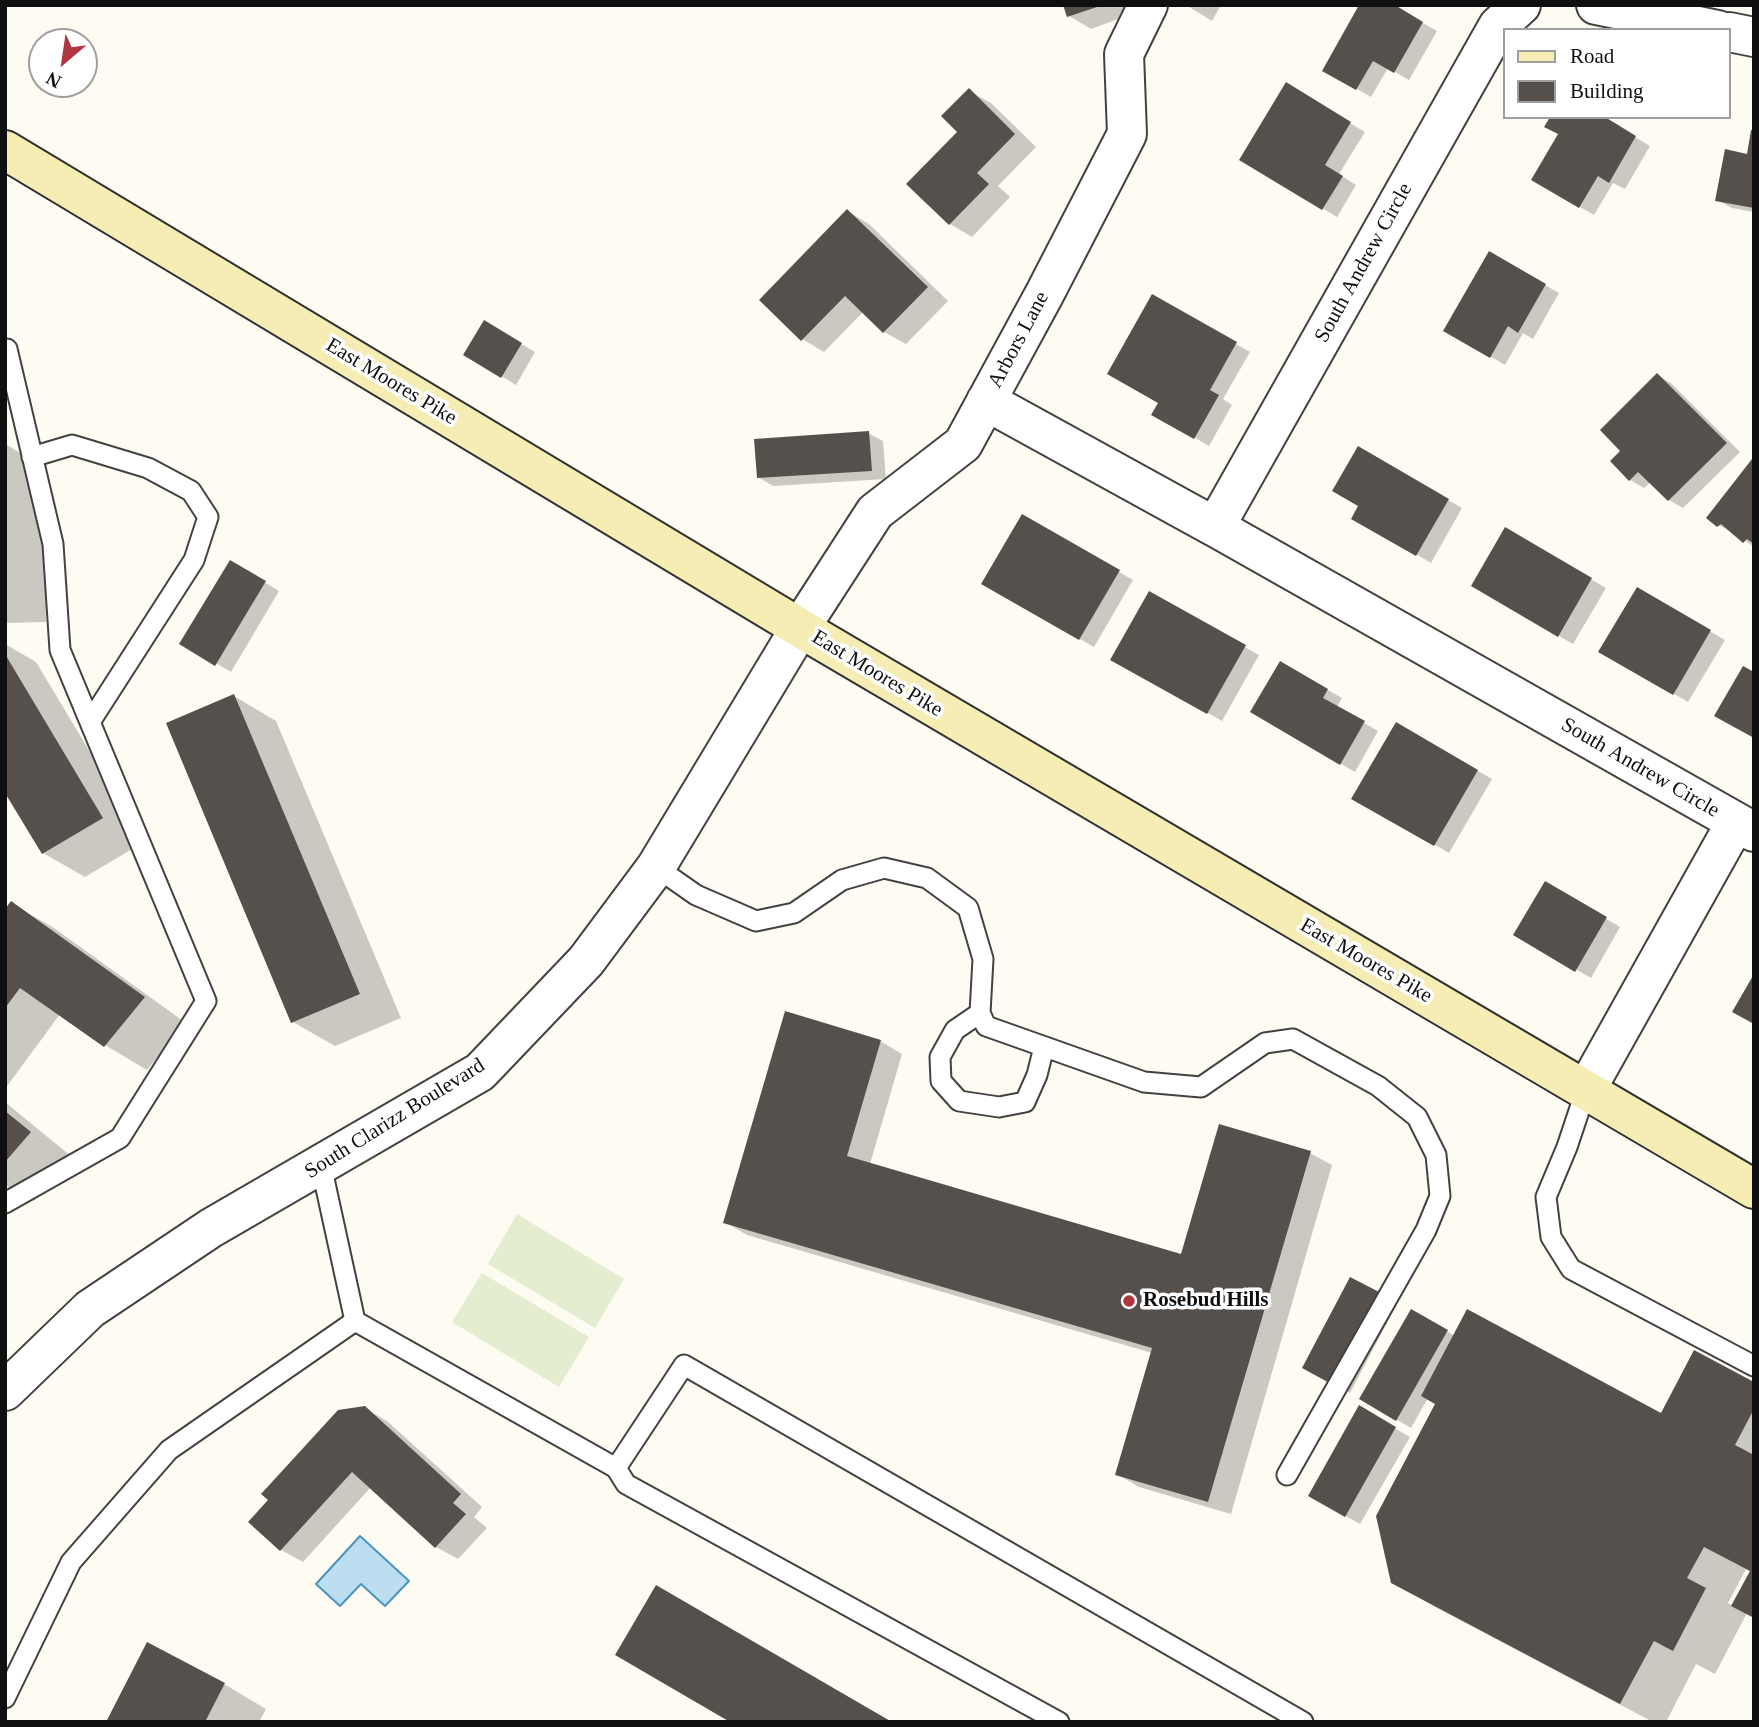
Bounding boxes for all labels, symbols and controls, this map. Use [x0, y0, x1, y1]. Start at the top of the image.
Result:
north arrow [28, 28, 98, 98]
legend [1504, 28, 1731, 119]
text: Road [1570, 44, 1614, 68]
text: N [42, 68, 65, 93]
text: Building [1570, 79, 1644, 103]
street label: South Andrew Circle [1310, 179, 1418, 347]
street label: Arbors Lane [983, 287, 1055, 393]
street label: East Moores Pike [321, 333, 461, 431]
street label: East Moores Pike [807, 625, 947, 723]
street label: South Andrew Circle [1556, 712, 1724, 824]
street label: East Moores Pike [1296, 913, 1436, 1009]
street label: South Clarizz Boulevard [300, 1053, 490, 1185]
place label: Rosebud Hills [1143, 1288, 1268, 1314]
marker: Rosebud Hills [1121, 1293, 1137, 1309]

